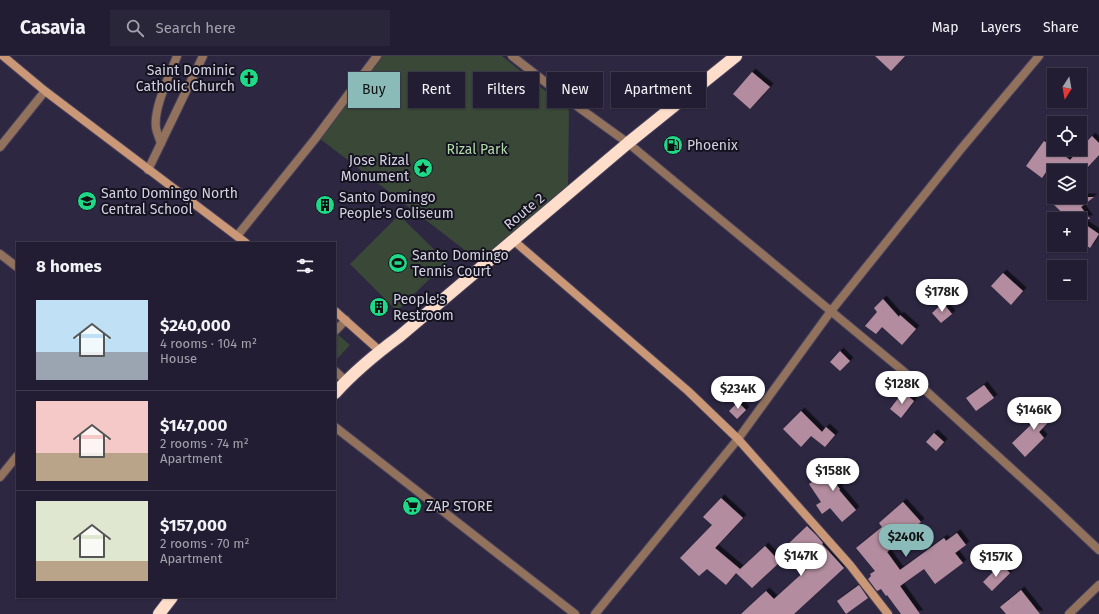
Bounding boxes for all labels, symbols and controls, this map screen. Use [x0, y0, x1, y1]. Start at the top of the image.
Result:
search box [110, 10, 390, 46]
text: Casavia [20, 16, 86, 39]
icon: search [124, 17, 146, 39]
text: Search here [156, 19, 236, 37]
text: Map [932, 19, 958, 36]
text: Layers [980, 19, 1021, 36]
text: Share [1043, 19, 1079, 36]
place label: Saint Dominic Catholic Church [136, 62, 235, 95]
church icon: Saint Dominic Catholic Church [238, 67, 260, 89]
north arrow [1047, 68, 1087, 108]
map controls [1047, 68, 1087, 300]
chip: Buy [348, 72, 400, 108]
chip: Rent [408, 72, 465, 108]
chip: Filters [473, 72, 539, 108]
chip: New [547, 72, 603, 108]
chip: Apartment [611, 72, 706, 108]
button: locate [1047, 116, 1087, 156]
fuel station icon: Phoenix [662, 134, 684, 156]
place label: Phoenix [687, 137, 738, 154]
park label: Rizal Park [446, 141, 508, 158]
place label: Jose Rizal Monument [341, 152, 410, 185]
place icon: Jose Rizal Monument [412, 157, 434, 179]
button: layers [1047, 164, 1087, 204]
place label: Santo Domingo North Central School [101, 185, 238, 218]
place label: Santo Domingo People's Coliseum [339, 189, 454, 222]
street label: Route 2 [501, 189, 548, 233]
school or university icon: Santo Domingo North Central School [76, 190, 98, 212]
building icon: Santo Domingo People's Coliseum [314, 194, 336, 216]
button: + [1047, 212, 1087, 252]
place label: Santo Domingo Tennis Court [412, 247, 509, 280]
sports icon: Santo Domingo Tennis Court [387, 252, 409, 274]
icon: filters [294, 255, 316, 277]
text: 8 homes [36, 256, 102, 277]
button: − [1047, 260, 1087, 300]
pin: $178K [914, 279, 970, 313]
text: $178K [925, 284, 959, 299]
place label: People's Restroom [393, 291, 454, 324]
building icon: People's Restroom [368, 296, 390, 318]
text: $240,000 [160, 315, 231, 336]
icon: home [68, 316, 116, 364]
text: 4 rooms · 104 m² [160, 336, 257, 351]
text: House [160, 351, 197, 366]
pin: $128K [874, 371, 930, 405]
pin: $234K [710, 376, 766, 410]
text: $128K [884, 376, 920, 391]
text: $234K [720, 381, 756, 396]
pin: $146K [1006, 397, 1062, 431]
text: $146K [1016, 402, 1052, 417]
text: $147,000 [160, 415, 227, 436]
icon: home [68, 417, 116, 465]
text: 2 rooms · 74 m² [160, 436, 249, 451]
text: Apartment [160, 451, 222, 466]
pin: $158K [805, 458, 861, 492]
text: $158K [815, 463, 851, 478]
supermarket icon: ZAP STORE [401, 495, 423, 517]
place label: ZAP STORE [426, 498, 493, 515]
text: $157,000 [160, 515, 227, 536]
icon: home [68, 517, 116, 565]
pin: $240K [878, 524, 934, 558]
text: $240K [888, 529, 924, 544]
text: 2 rooms · 70 m² [160, 536, 250, 551]
pin: $147K [773, 543, 829, 577]
pin: $157K [968, 544, 1024, 578]
text: $147K [784, 548, 818, 563]
text: $157K [979, 549, 1013, 564]
text: Apartment [160, 551, 222, 566]

